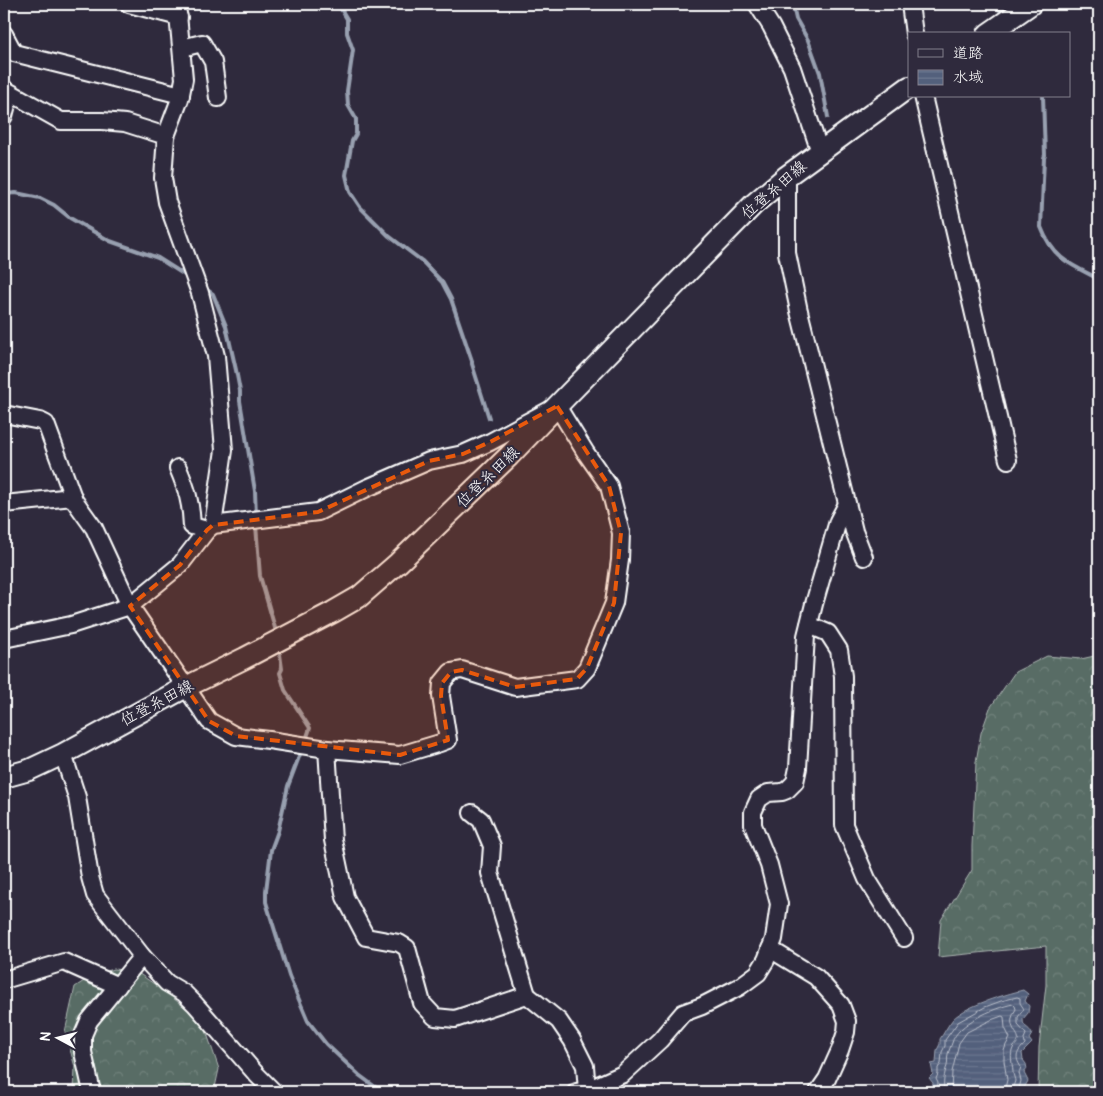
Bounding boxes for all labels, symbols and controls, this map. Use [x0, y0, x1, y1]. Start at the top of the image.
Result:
legend [908, 32, 1070, 98]
text: 道路 [953, 44, 983, 63]
text: 水域 [953, 68, 983, 87]
street label: 位登糸田線 [737, 156, 811, 224]
street label: 位登糸田線 [452, 442, 524, 512]
street label: 位登糸田線 [117, 675, 197, 731]
north arrow [32, 1014, 82, 1064]
text: N [37, 1031, 55, 1042]

